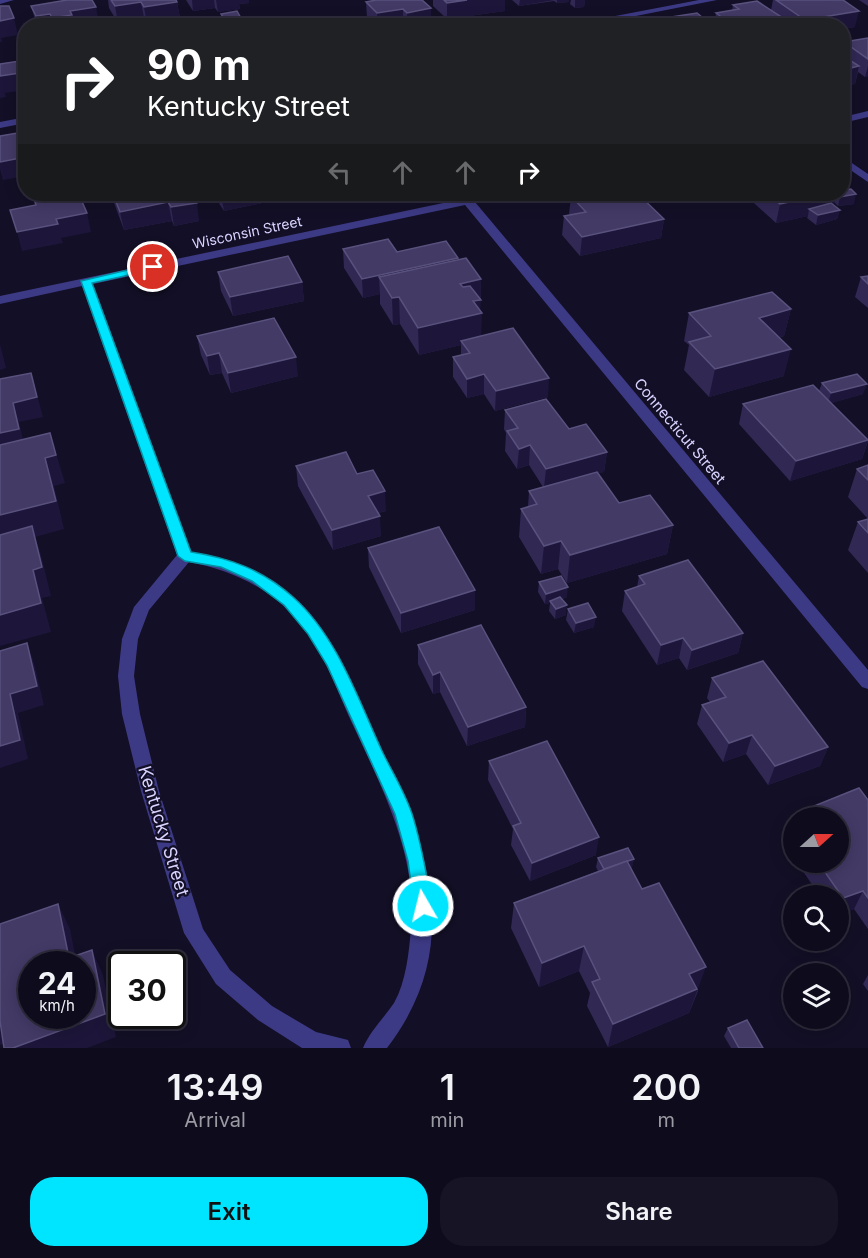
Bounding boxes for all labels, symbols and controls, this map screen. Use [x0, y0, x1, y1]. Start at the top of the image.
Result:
text: 90 m [147, 39, 251, 90]
icon: right [48, 42, 126, 120]
text: Kentucky Street [147, 90, 350, 123]
icon: left [323, 156, 356, 189]
icon: ahead [386, 156, 419, 189]
icon: ahead [449, 156, 482, 189]
icon: right [512, 156, 545, 189]
street label: Wisconsin Street [191, 212, 304, 252]
pin [127, 241, 178, 292]
icon: arrive [136, 250, 169, 283]
street label: Connecticut Street [630, 374, 730, 488]
street label: Kentucky Street [134, 763, 194, 899]
north arrow [783, 807, 849, 873]
map controls [783, 807, 849, 1029]
position arrow [391, 874, 455, 938]
button: search [783, 885, 849, 951]
speed limit sign: 30 [108, 951, 186, 1029]
button: layers [783, 963, 849, 1029]
text: 24 [38, 965, 76, 1001]
text: km/h [39, 996, 75, 1015]
text: 13:49 [167, 1065, 263, 1109]
text: 1 [440, 1065, 455, 1109]
text: 200 [631, 1065, 701, 1109]
text: Arrival [184, 1108, 246, 1132]
text: min [430, 1108, 464, 1132]
text: m [657, 1108, 675, 1132]
button: Exit [30, 1177, 428, 1246]
button: Share [440, 1177, 838, 1246]

